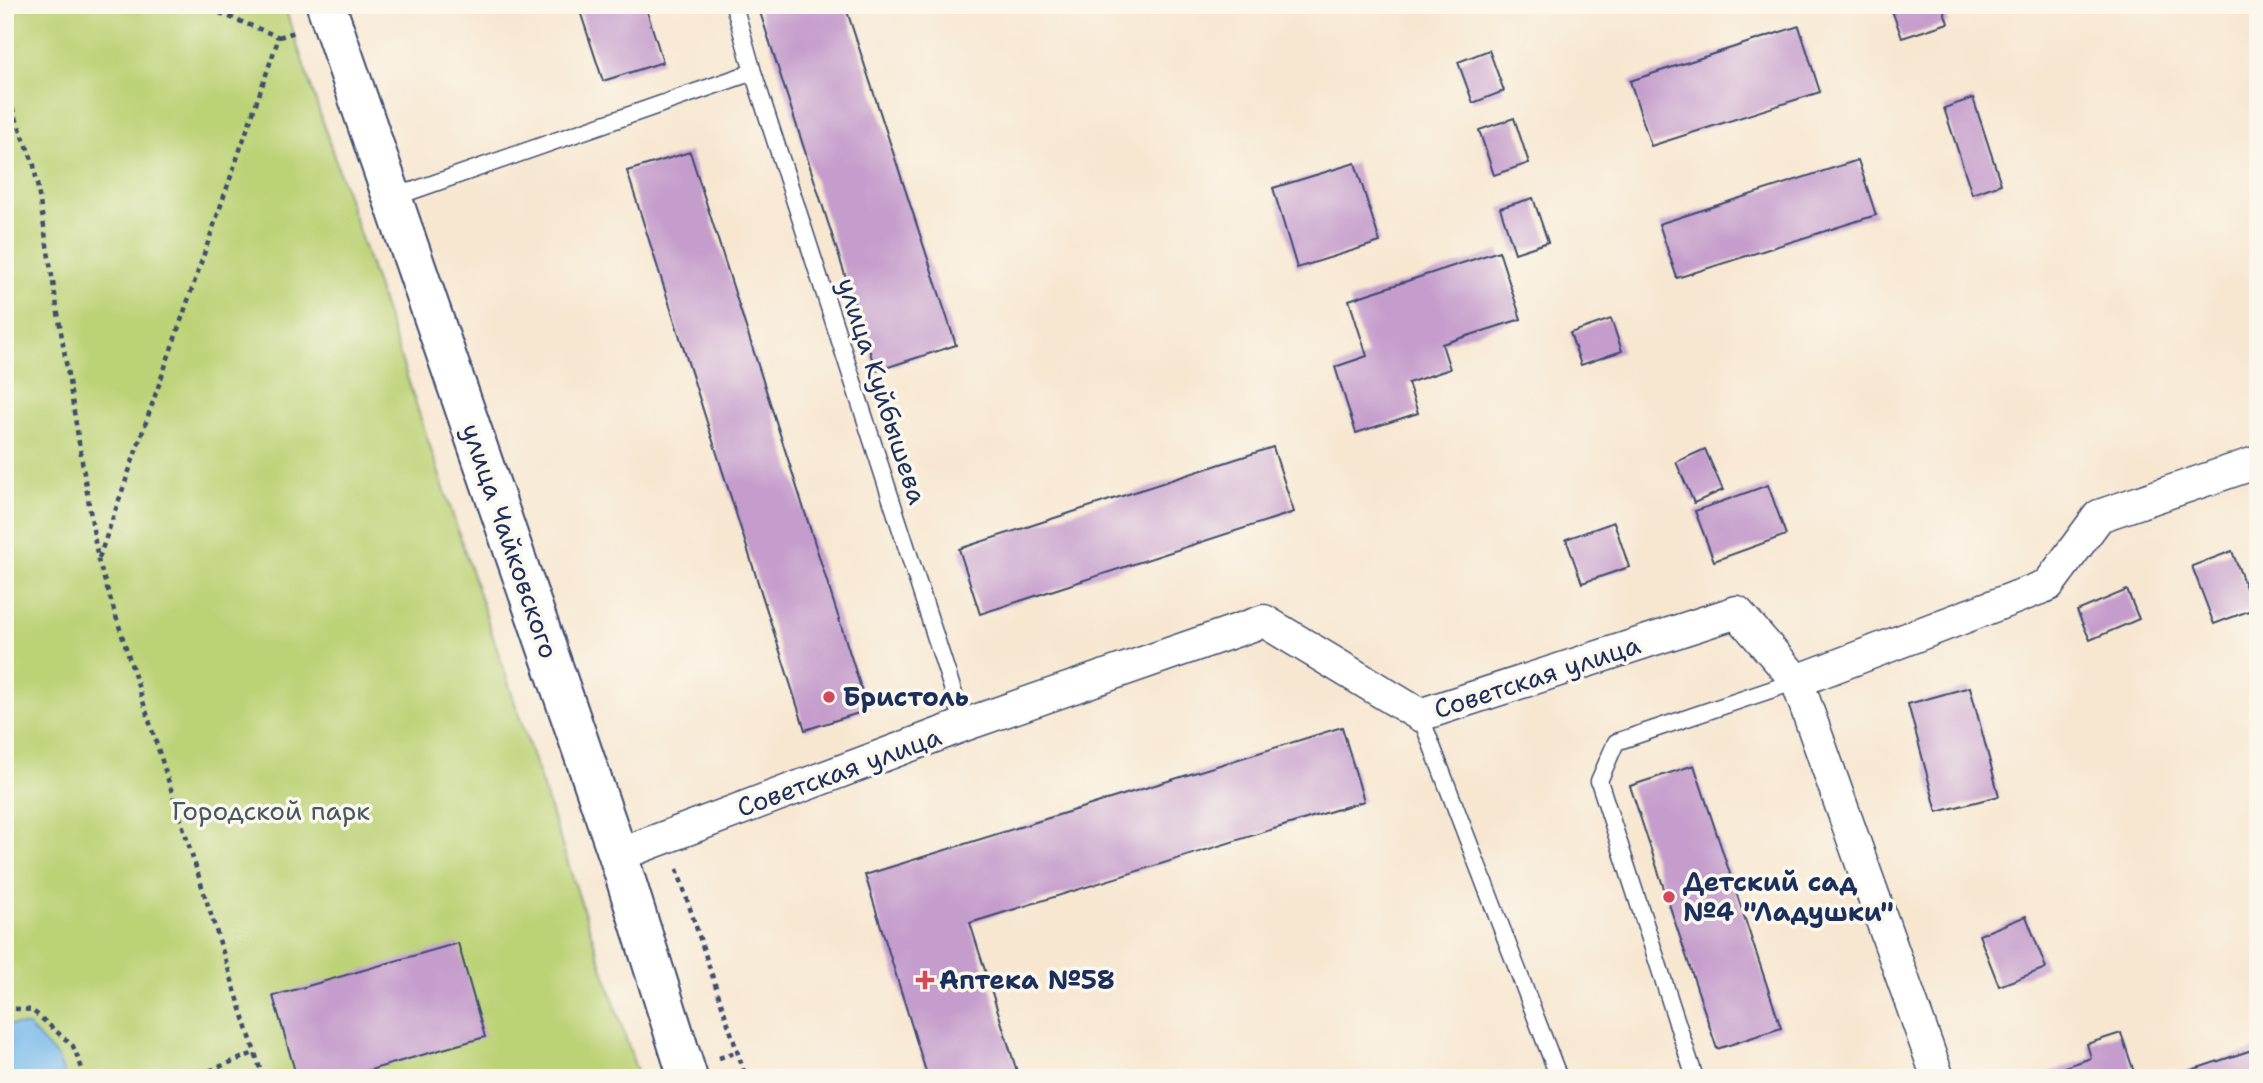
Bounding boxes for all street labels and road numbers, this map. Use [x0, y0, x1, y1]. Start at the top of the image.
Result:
street label: улица Куйбышева [829, 273, 936, 509]
street label: улица Чайковского [454, 419, 567, 663]
street label: Советская улица [1429, 627, 1645, 726]
street label: Советская улица [732, 718, 946, 825]

